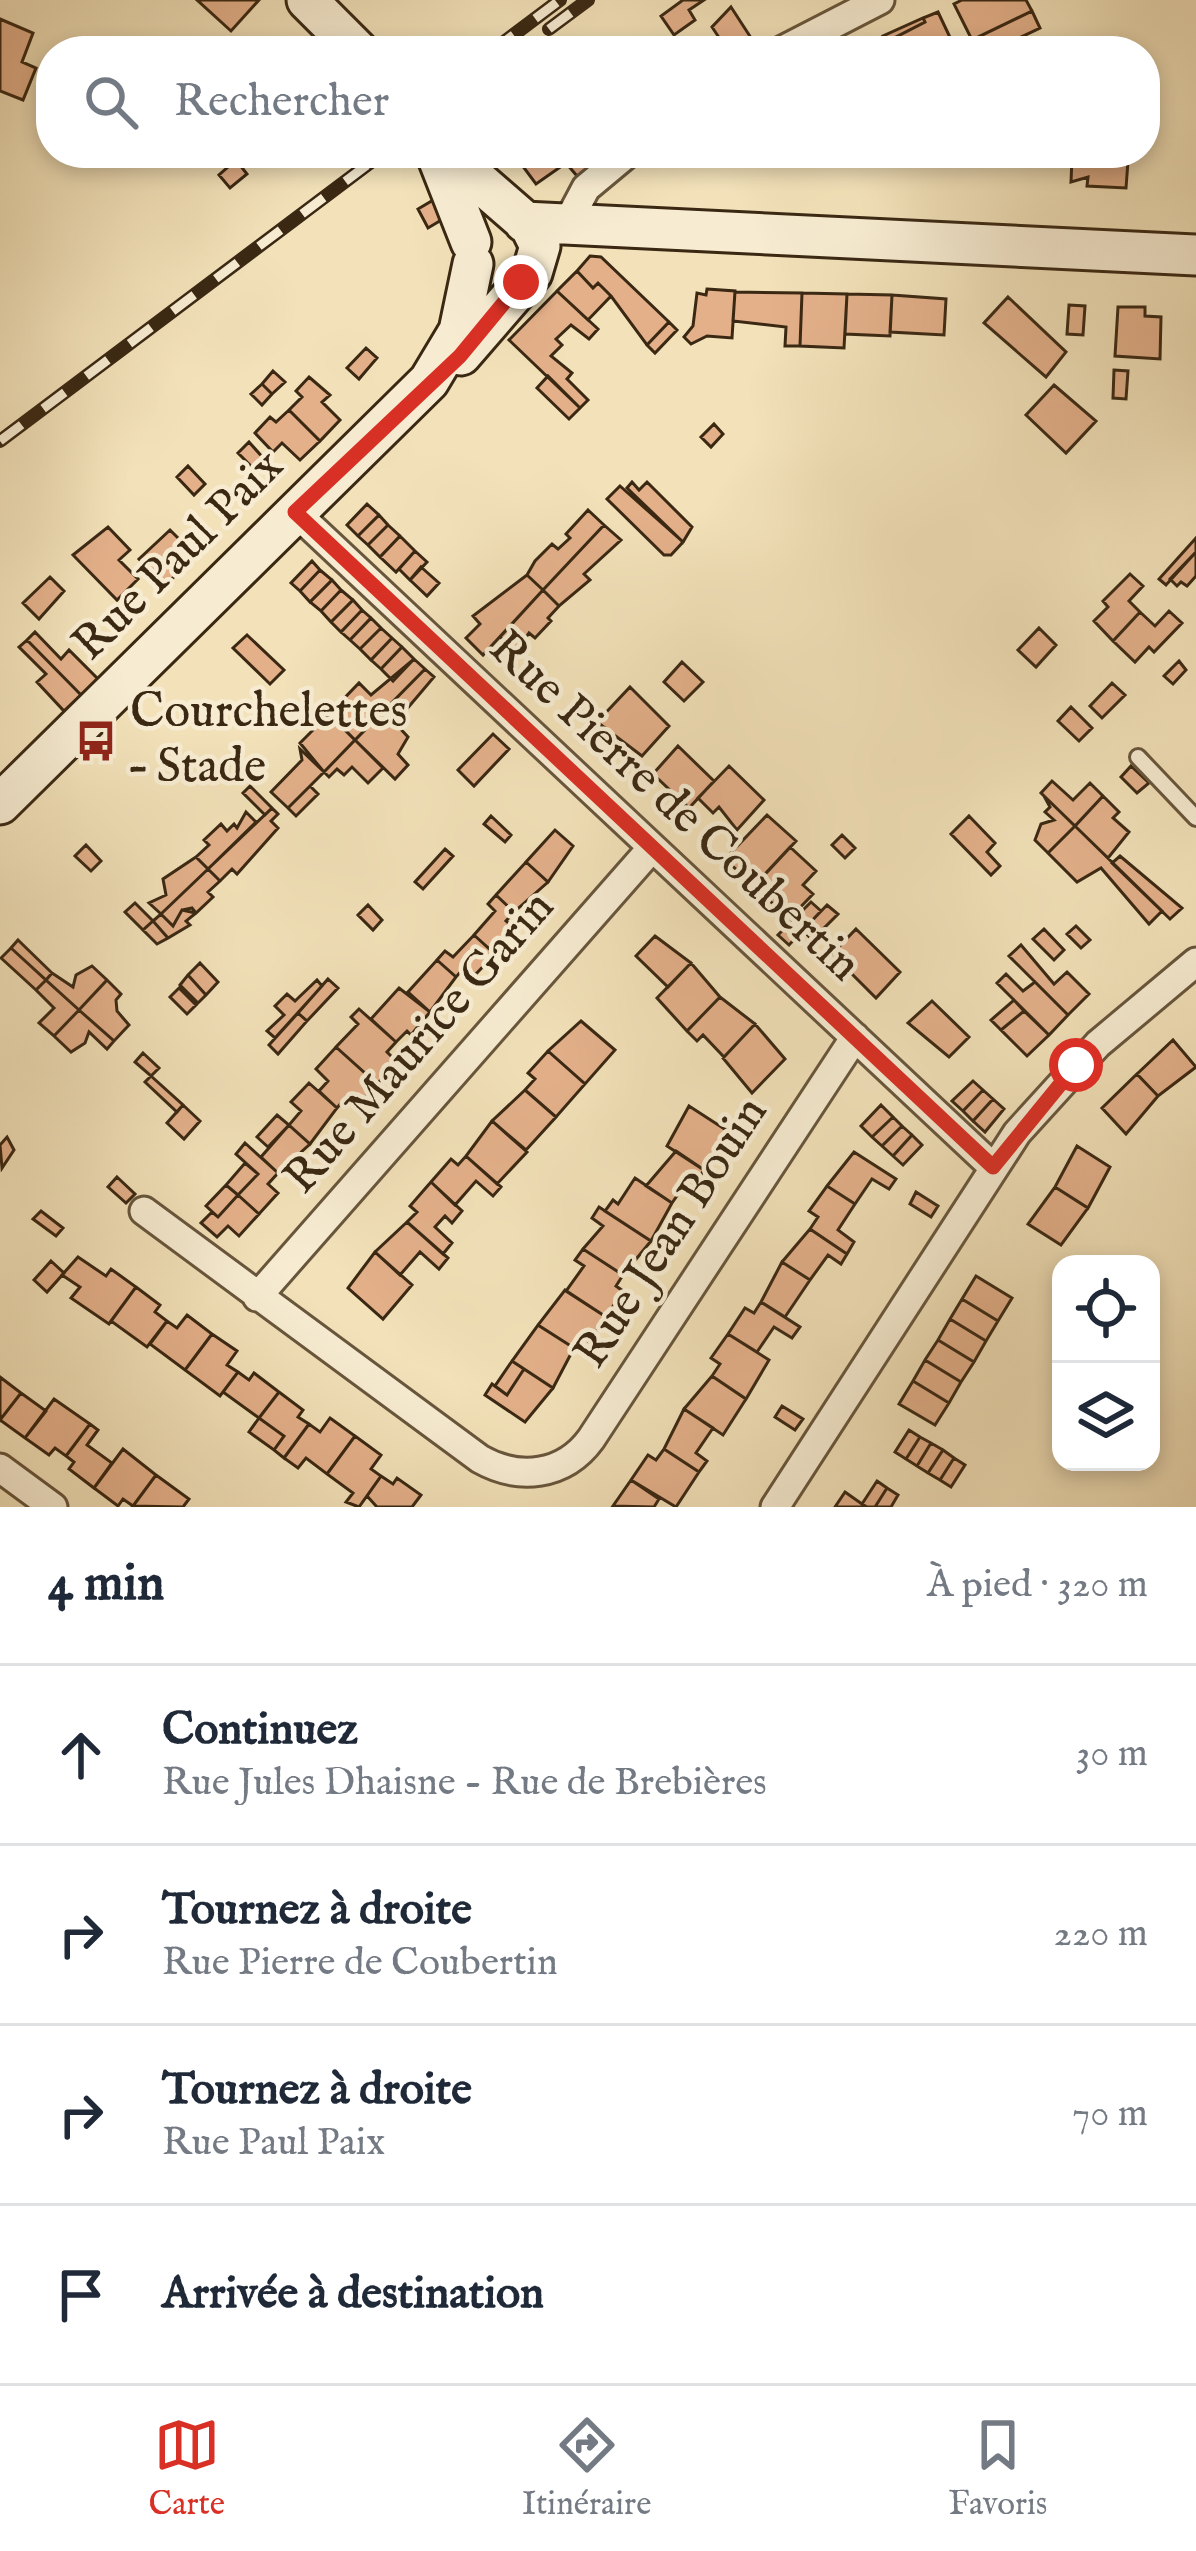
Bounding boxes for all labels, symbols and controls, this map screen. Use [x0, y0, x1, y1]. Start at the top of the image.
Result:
search box [36, 36, 1160, 168]
icon: search [78, 69, 144, 135]
text: Rechercher [174, 74, 389, 131]
route end [494, 255, 548, 309]
street label: Rue Paul Paix [61, 438, 297, 674]
street label: Rue Pierre de Coubertin [475, 619, 873, 995]
place label: Courchelettes – Stade [130, 683, 407, 798]
bus stop icon: Courchelettes – Stade [73, 718, 119, 764]
street label: Rue Maurice Garin [272, 879, 568, 1207]
route start [1049, 1038, 1103, 1092]
street label: Rue Jean Bouin [562, 1086, 782, 1380]
map controls [1052, 1255, 1160, 1471]
button: locate [1052, 1255, 1160, 1363]
button: layers [1052, 1363, 1160, 1471]
text: 4 min [48, 1553, 164, 1618]
text: À pied · 320 m [927, 1561, 1148, 1610]
text: Continuez [162, 1702, 358, 1759]
icon: ahead [48, 1722, 114, 1788]
text: 30 m [1076, 1730, 1148, 1779]
text: Rue Jules Dhaisne - Rue de Brebières [162, 1759, 767, 1808]
text: Tournez à droite [162, 1882, 472, 1939]
icon: right [48, 1902, 114, 1968]
text: 220 m [1054, 1910, 1148, 1959]
text: Rue Pierre de Coubertin [162, 1939, 558, 1988]
text: Tournez à droite [162, 2062, 472, 2119]
icon: right [48, 2082, 114, 2148]
text: 70 m [1072, 2090, 1148, 2139]
text: Rue Paul Paix [162, 2119, 385, 2168]
icon: arrive [48, 2262, 114, 2328]
text: Arrivée à destination [162, 2266, 544, 2323]
tab: Carte [149, 2412, 225, 2526]
tab: Itinéraire [522, 2412, 651, 2526]
tab: Favoris [949, 2412, 1047, 2526]

